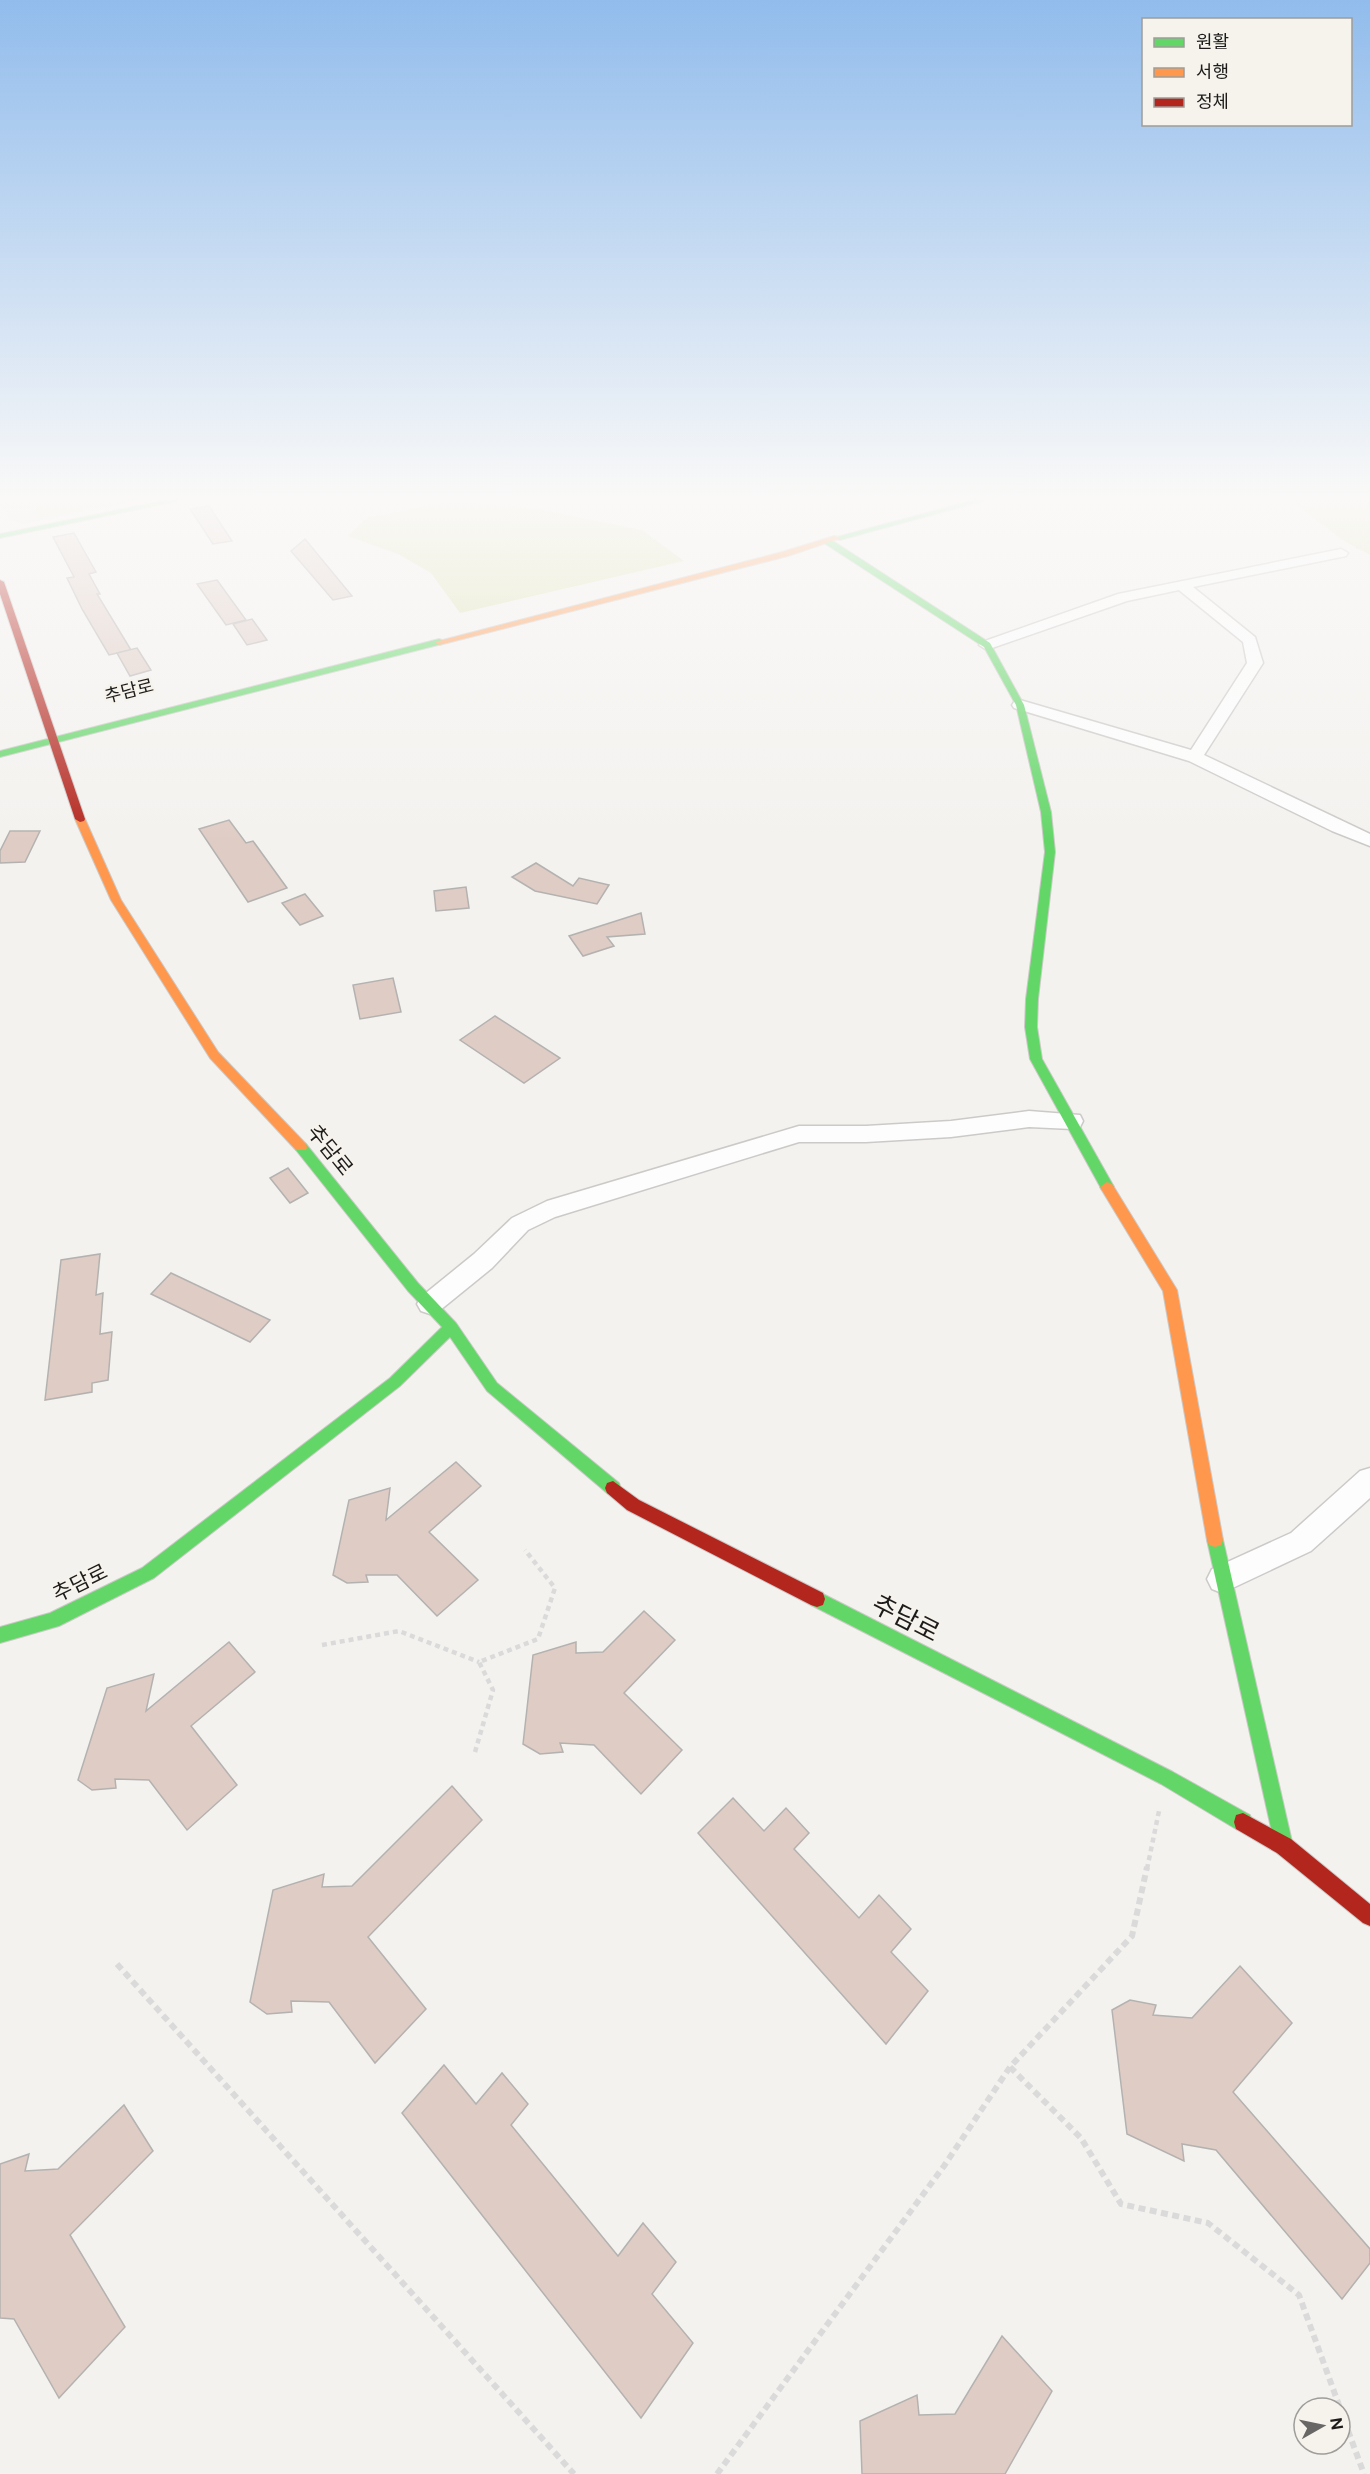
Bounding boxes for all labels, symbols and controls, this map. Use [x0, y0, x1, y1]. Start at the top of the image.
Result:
legend [1142, 18, 1352, 126]
text: 원활 [1196, 31, 1229, 52]
text: 서행 [1196, 61, 1229, 82]
text: 정체 [1196, 91, 1229, 112]
street label: 추담로 [102, 674, 156, 707]
street label: 추담로 [302, 1119, 358, 1180]
street label: 추담로 [48, 1559, 111, 1606]
street label: 추담로 [867, 1587, 945, 1648]
north arrow [1292, 2396, 1352, 2456]
text: N [1326, 2416, 1347, 2431]

